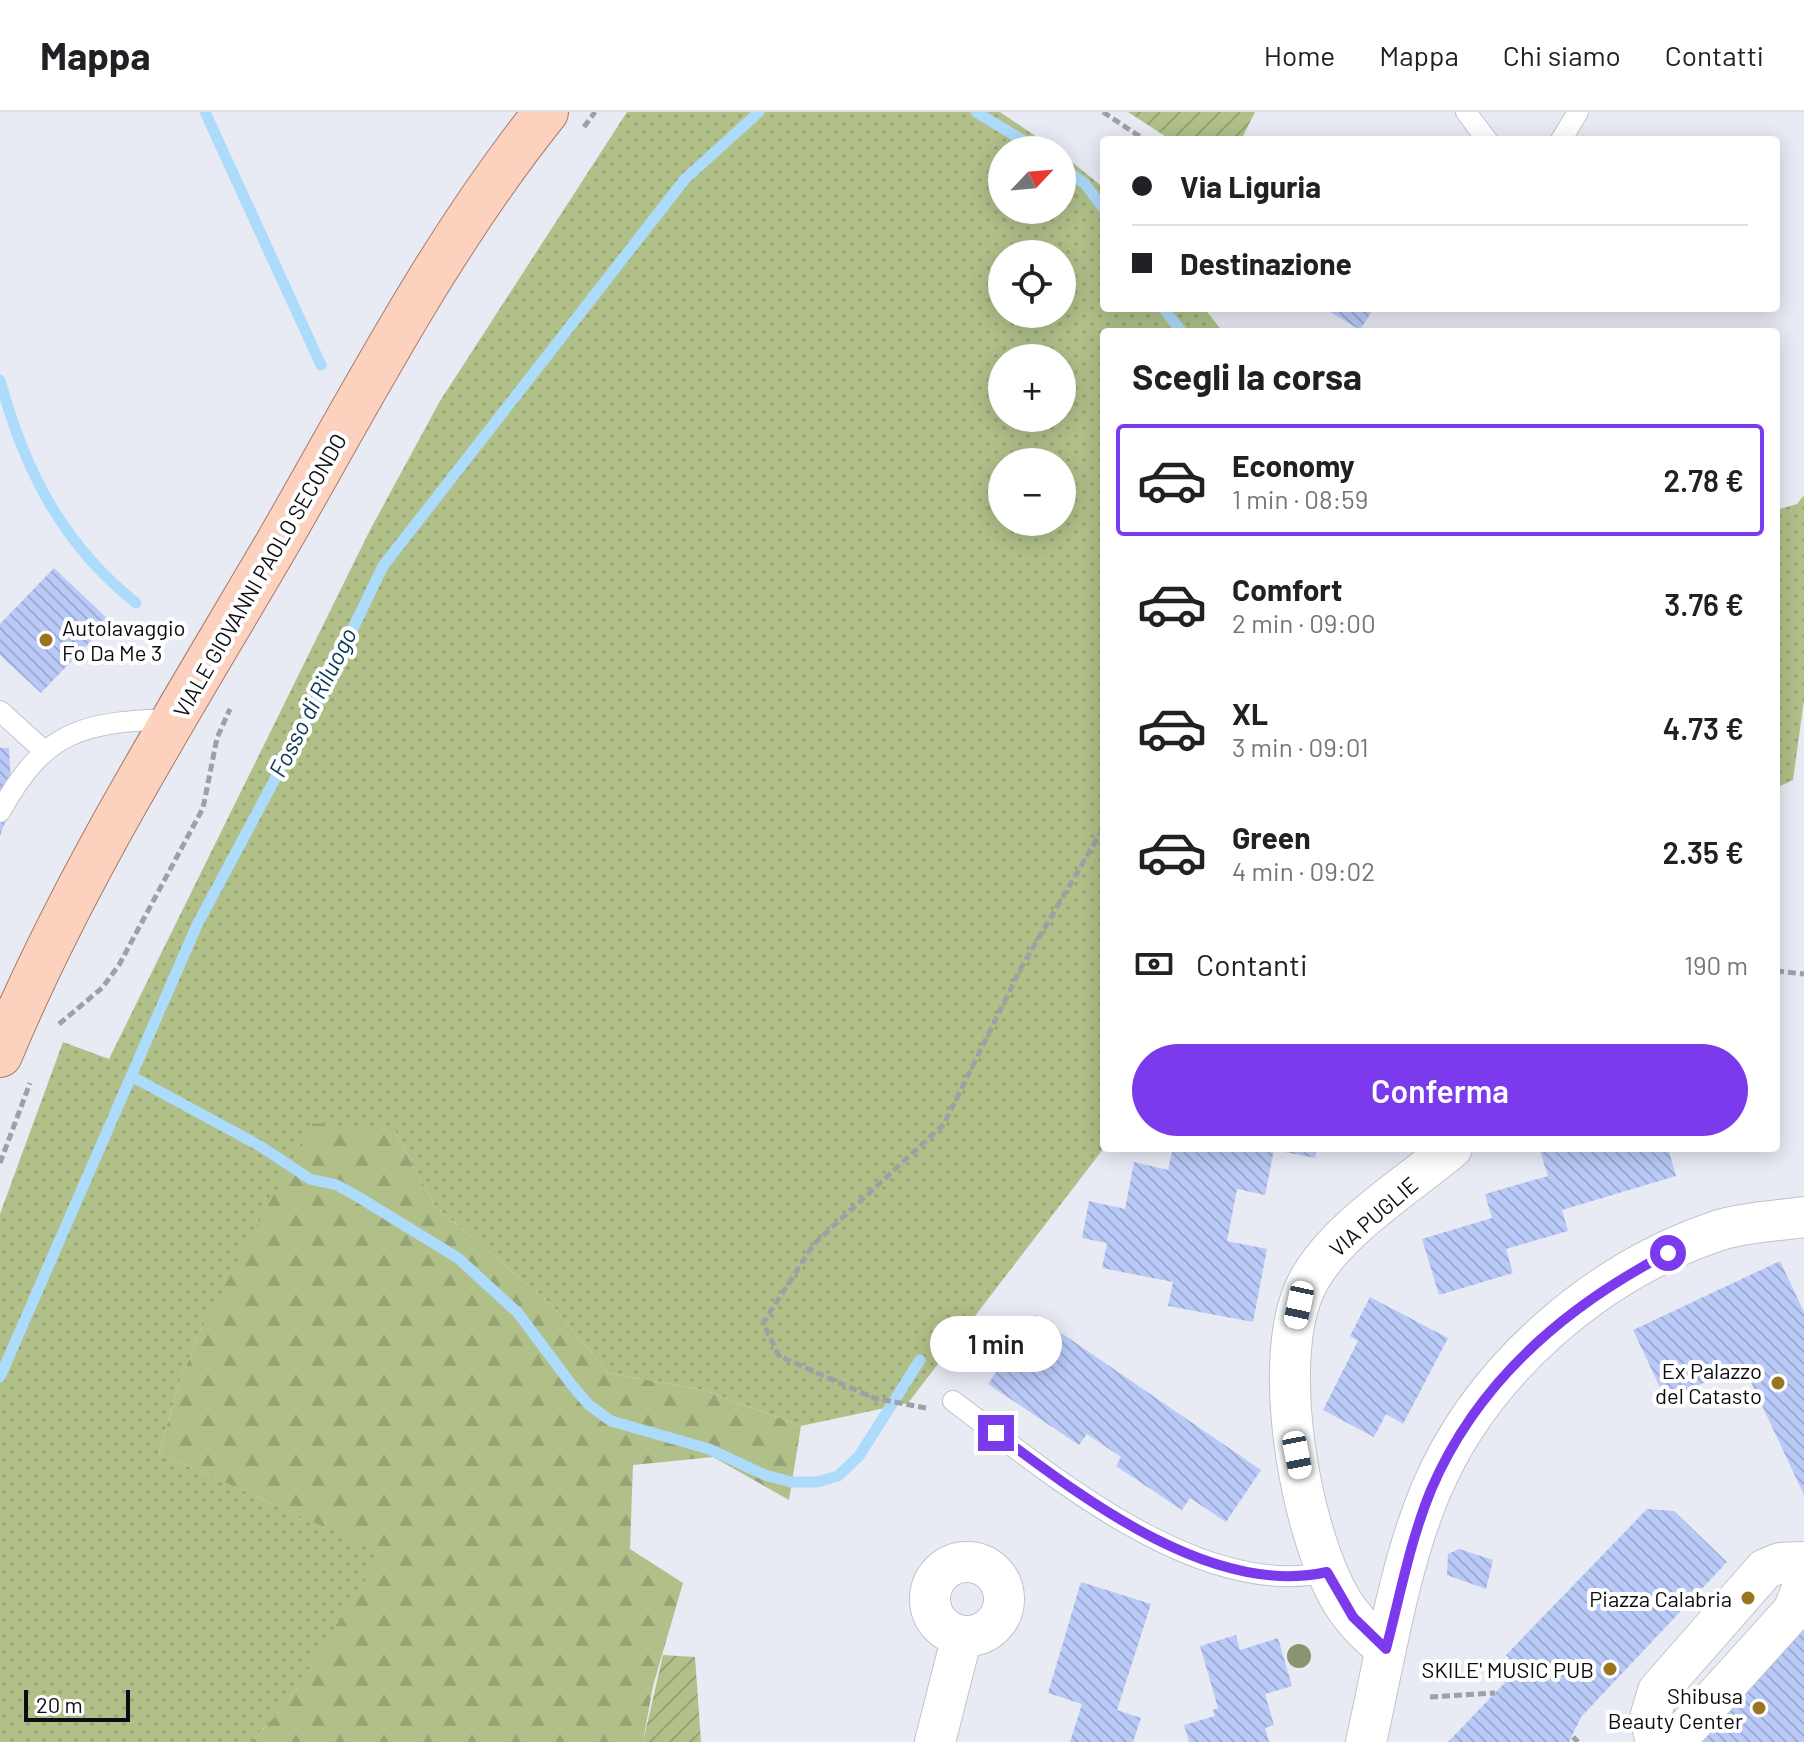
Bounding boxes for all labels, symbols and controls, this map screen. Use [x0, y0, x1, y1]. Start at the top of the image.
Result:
text: Mappa [40, 32, 150, 78]
text: Home [1264, 38, 1335, 72]
text: Mappa [1379, 38, 1459, 72]
text: Chi siamo [1503, 38, 1621, 72]
text: Contatti [1665, 38, 1764, 72]
north arrow [988, 136, 1076, 224]
map controls [988, 136, 1076, 536]
text: Via Liguria [1180, 168, 1321, 204]
button: locate [988, 240, 1076, 328]
text: Destinazione [1180, 245, 1352, 281]
button: + [988, 344, 1076, 432]
text: Scegli la corsa [1132, 354, 1362, 397]
street label: VIALE GIOVANNI PAOLO SECONDO [167, 428, 351, 722]
icon: car [1136, 444, 1208, 516]
text: Economy [1232, 447, 1355, 483]
button: − [988, 448, 1076, 536]
text: 2.78 € [1664, 462, 1744, 498]
text: 1 min · 08:59 [1232, 483, 1368, 514]
icon: car [1136, 568, 1208, 640]
text: Comfort [1232, 571, 1342, 607]
text: 3.76 € [1664, 586, 1744, 622]
text: 2 min · 09:00 [1232, 607, 1376, 638]
place label: Autolavaggio Fo Da Me 3 [62, 614, 186, 665]
water label: Fosso di Riluogo [262, 623, 362, 781]
marker: Autolavaggio Fo Da Me 3 [37, 631, 55, 649]
icon: car [1136, 692, 1208, 764]
text: XL [1232, 695, 1268, 731]
text: 4.73 € [1663, 710, 1744, 746]
text: 3 min · 09:01 [1232, 731, 1369, 762]
icon: car [1136, 816, 1208, 888]
text: Green [1232, 819, 1311, 855]
text: 2.35 € [1662, 834, 1744, 870]
text: 4 min · 09:02 [1232, 855, 1375, 886]
icon: cash [1132, 942, 1176, 986]
text: Contanti [1196, 946, 1308, 982]
text: 190 m [1684, 949, 1748, 980]
button: Conferma [1132, 1044, 1748, 1136]
street label: VIA PUGLIE [1324, 1171, 1422, 1261]
route start [1650, 1235, 1686, 1271]
car [1282, 1279, 1316, 1331]
callout: 1 min [930, 1317, 1062, 1373]
text: 1 min [968, 1328, 1024, 1359]
place label: Ex Palazzo del Catasto [1655, 1357, 1762, 1408]
marker: Ex Palazzo del Catasto [1769, 1374, 1787, 1392]
route end [978, 1415, 1014, 1451]
car [1281, 1429, 1313, 1481]
place label: Piazza Calabria [1589, 1585, 1732, 1611]
marker: Piazza Calabria [1739, 1589, 1757, 1607]
place label: SKILE' MUSIC PUB [1422, 1656, 1594, 1682]
marker: SKILE' MUSIC PUB [1601, 1660, 1619, 1678]
place label: Shibusa Beauty Center [1608, 1682, 1743, 1733]
scale bar [24, 1686, 130, 1722]
text: 20 m [36, 1691, 83, 1717]
marker: Shibusa Beauty Center [1750, 1699, 1768, 1717]

